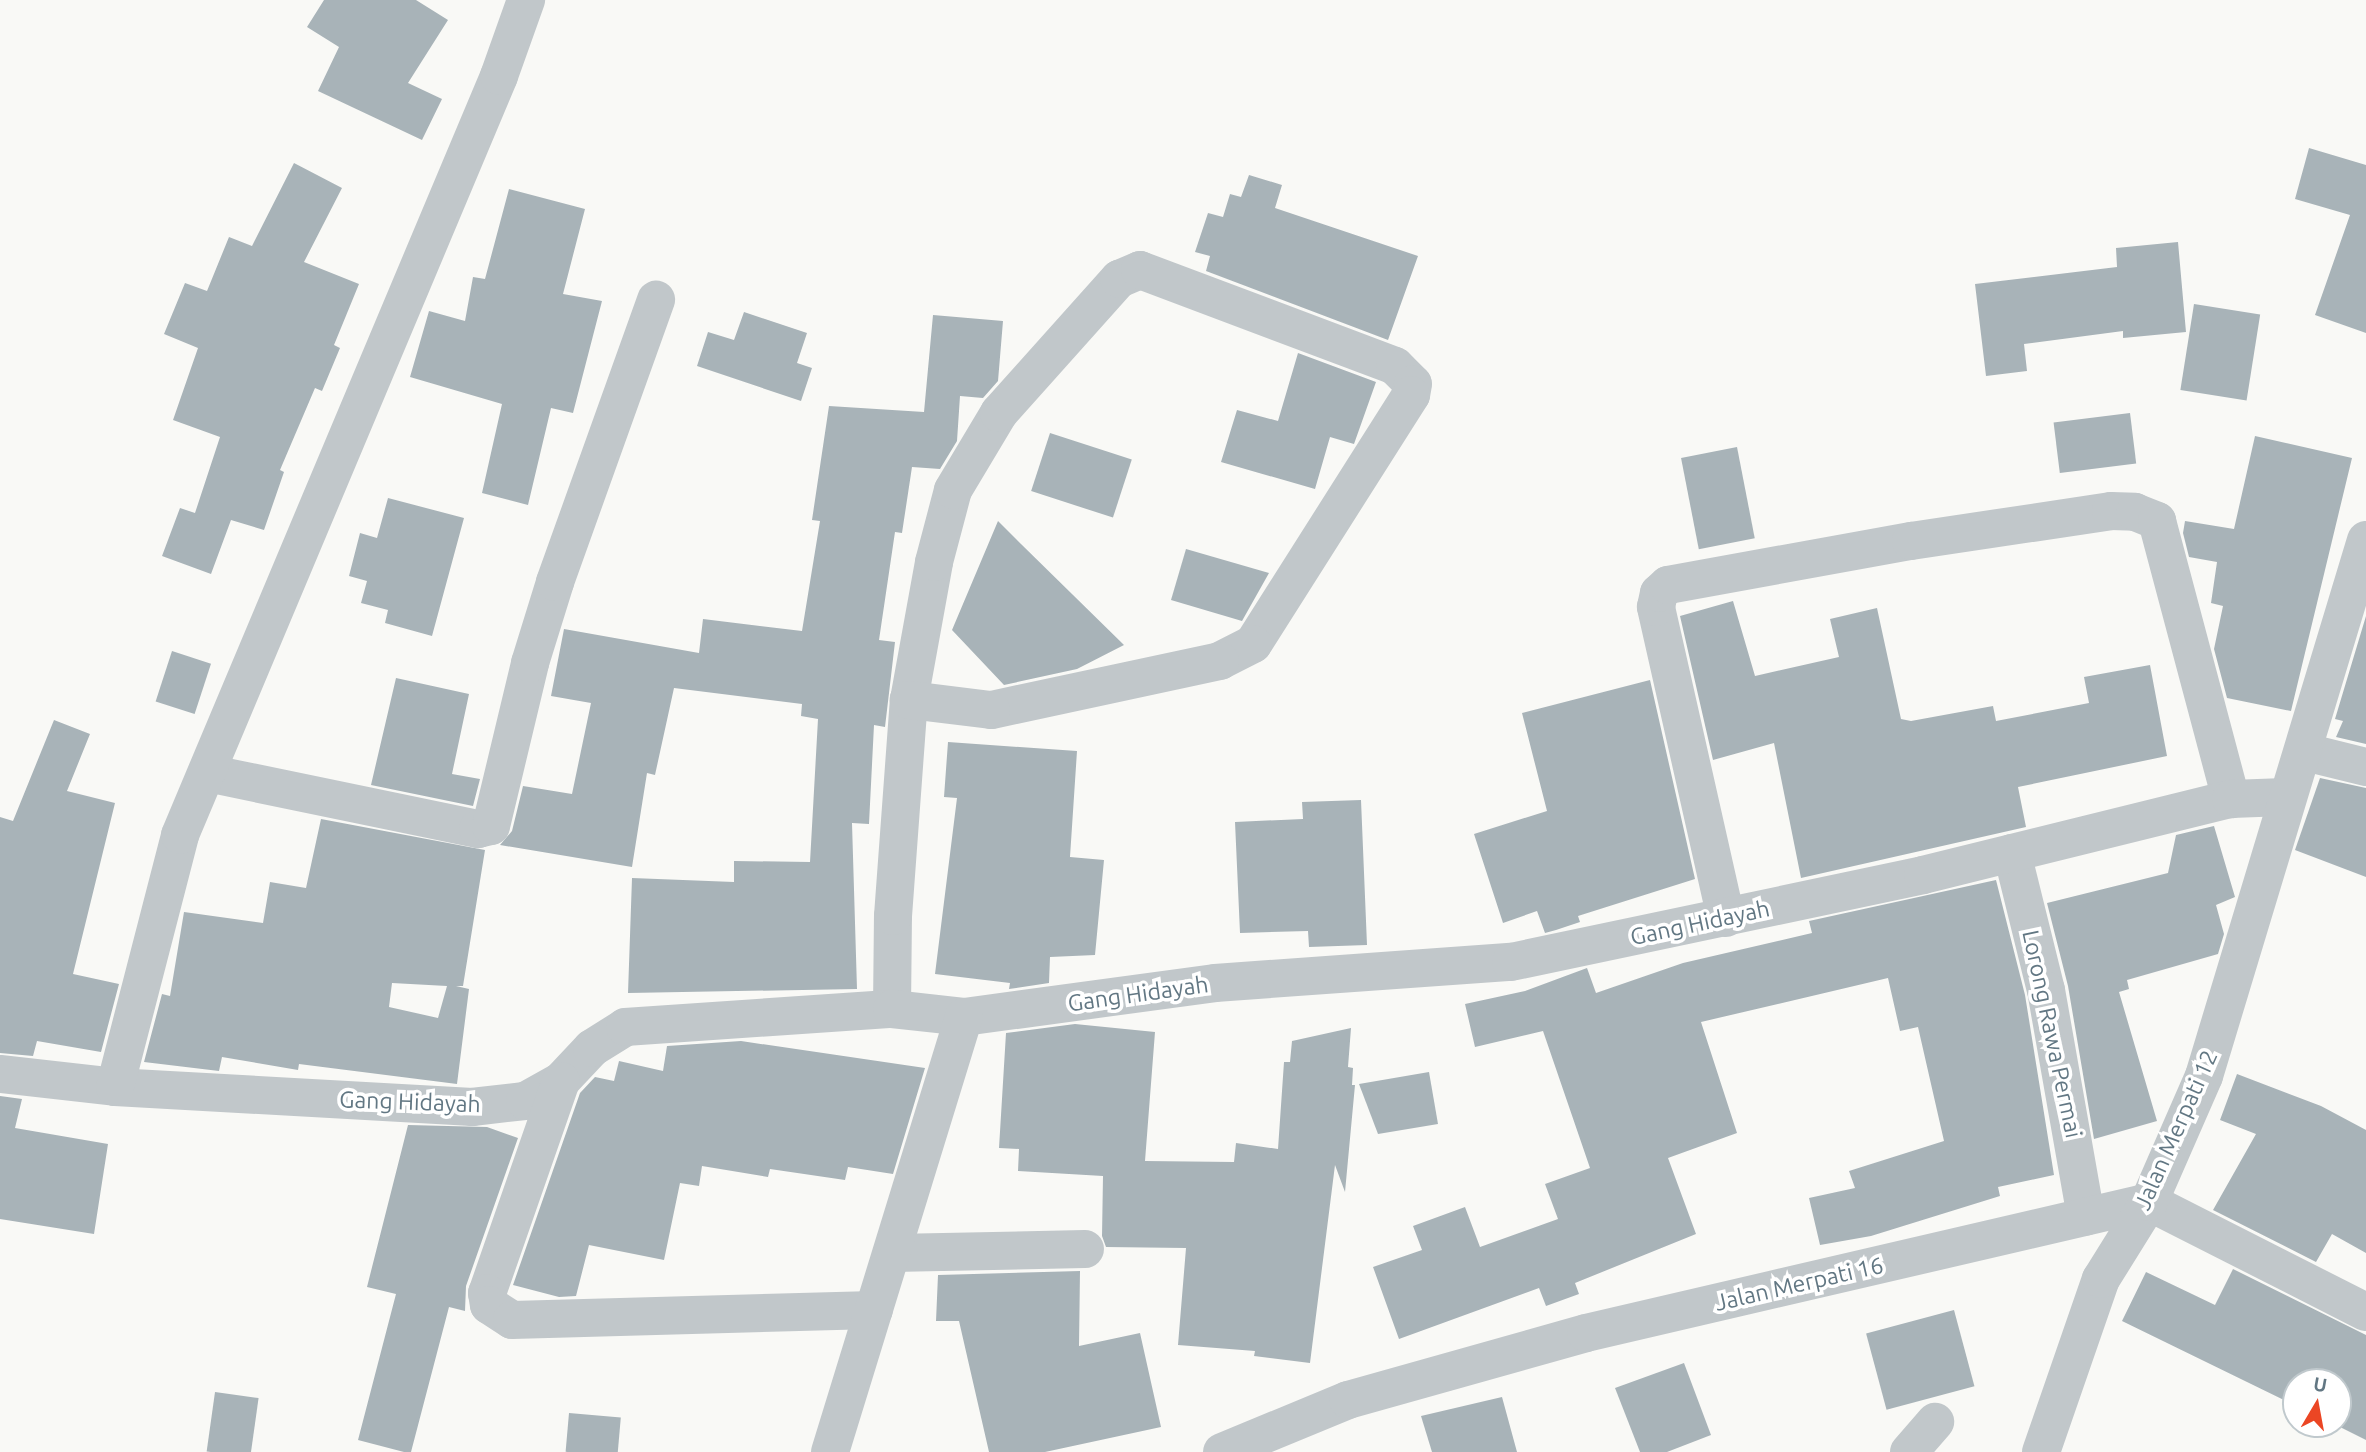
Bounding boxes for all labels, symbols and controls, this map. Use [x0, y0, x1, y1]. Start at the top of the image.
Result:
street label: Gang Hidayah [1628, 895, 1772, 951]
street label: Lorong Rawa Permai [2016, 927, 2088, 1141]
street label: Gang Hidayah [1066, 970, 1210, 1018]
street label: Jalan Merpati 12 [2128, 1046, 2224, 1214]
street label: Gang Hidayah [339, 1086, 481, 1118]
street label: Jalan Merpati 16 [1712, 1251, 1886, 1317]
north arrow [2282, 1368, 2352, 1438]
text: U [2312, 1372, 2329, 1396]

